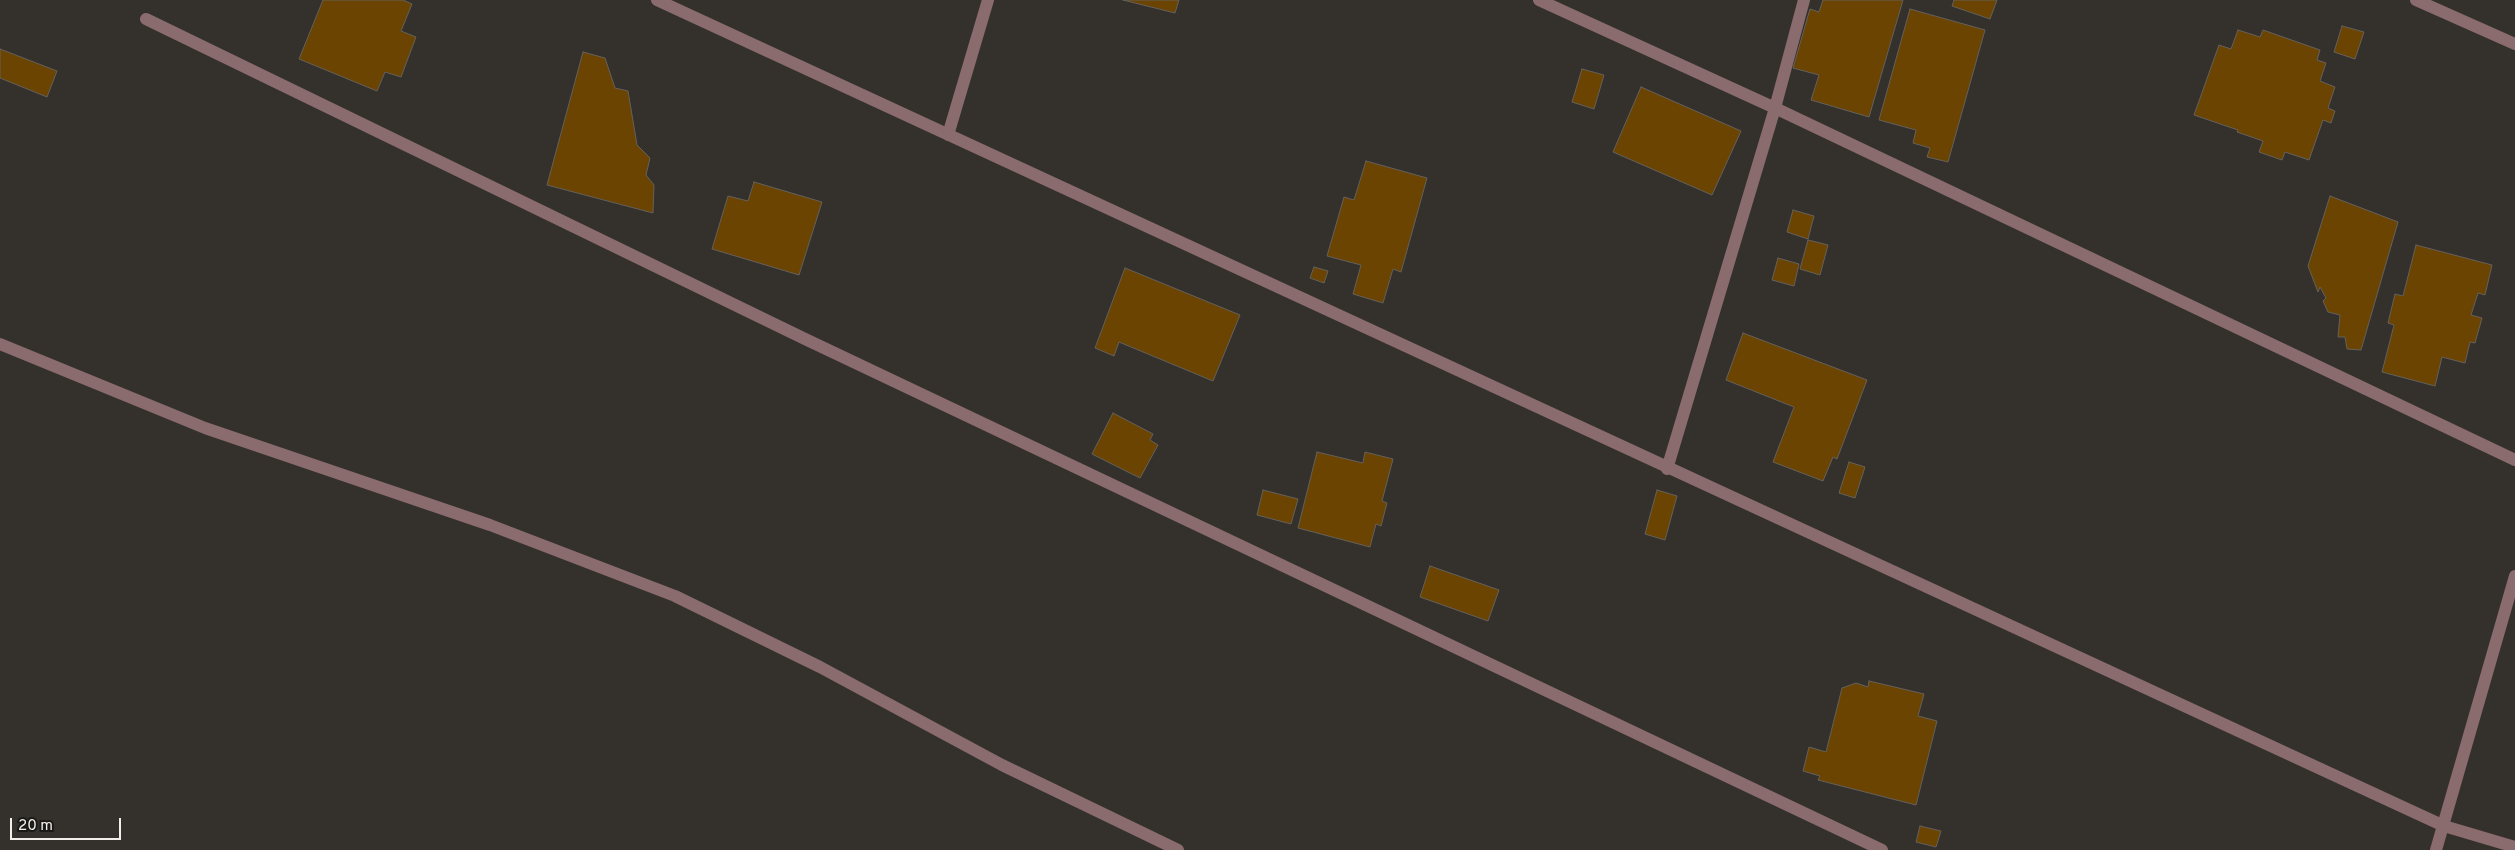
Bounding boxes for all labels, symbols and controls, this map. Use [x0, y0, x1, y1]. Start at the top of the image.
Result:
scale bar [12, 808, 124, 840]
text: 20 m [18, 817, 53, 836]

